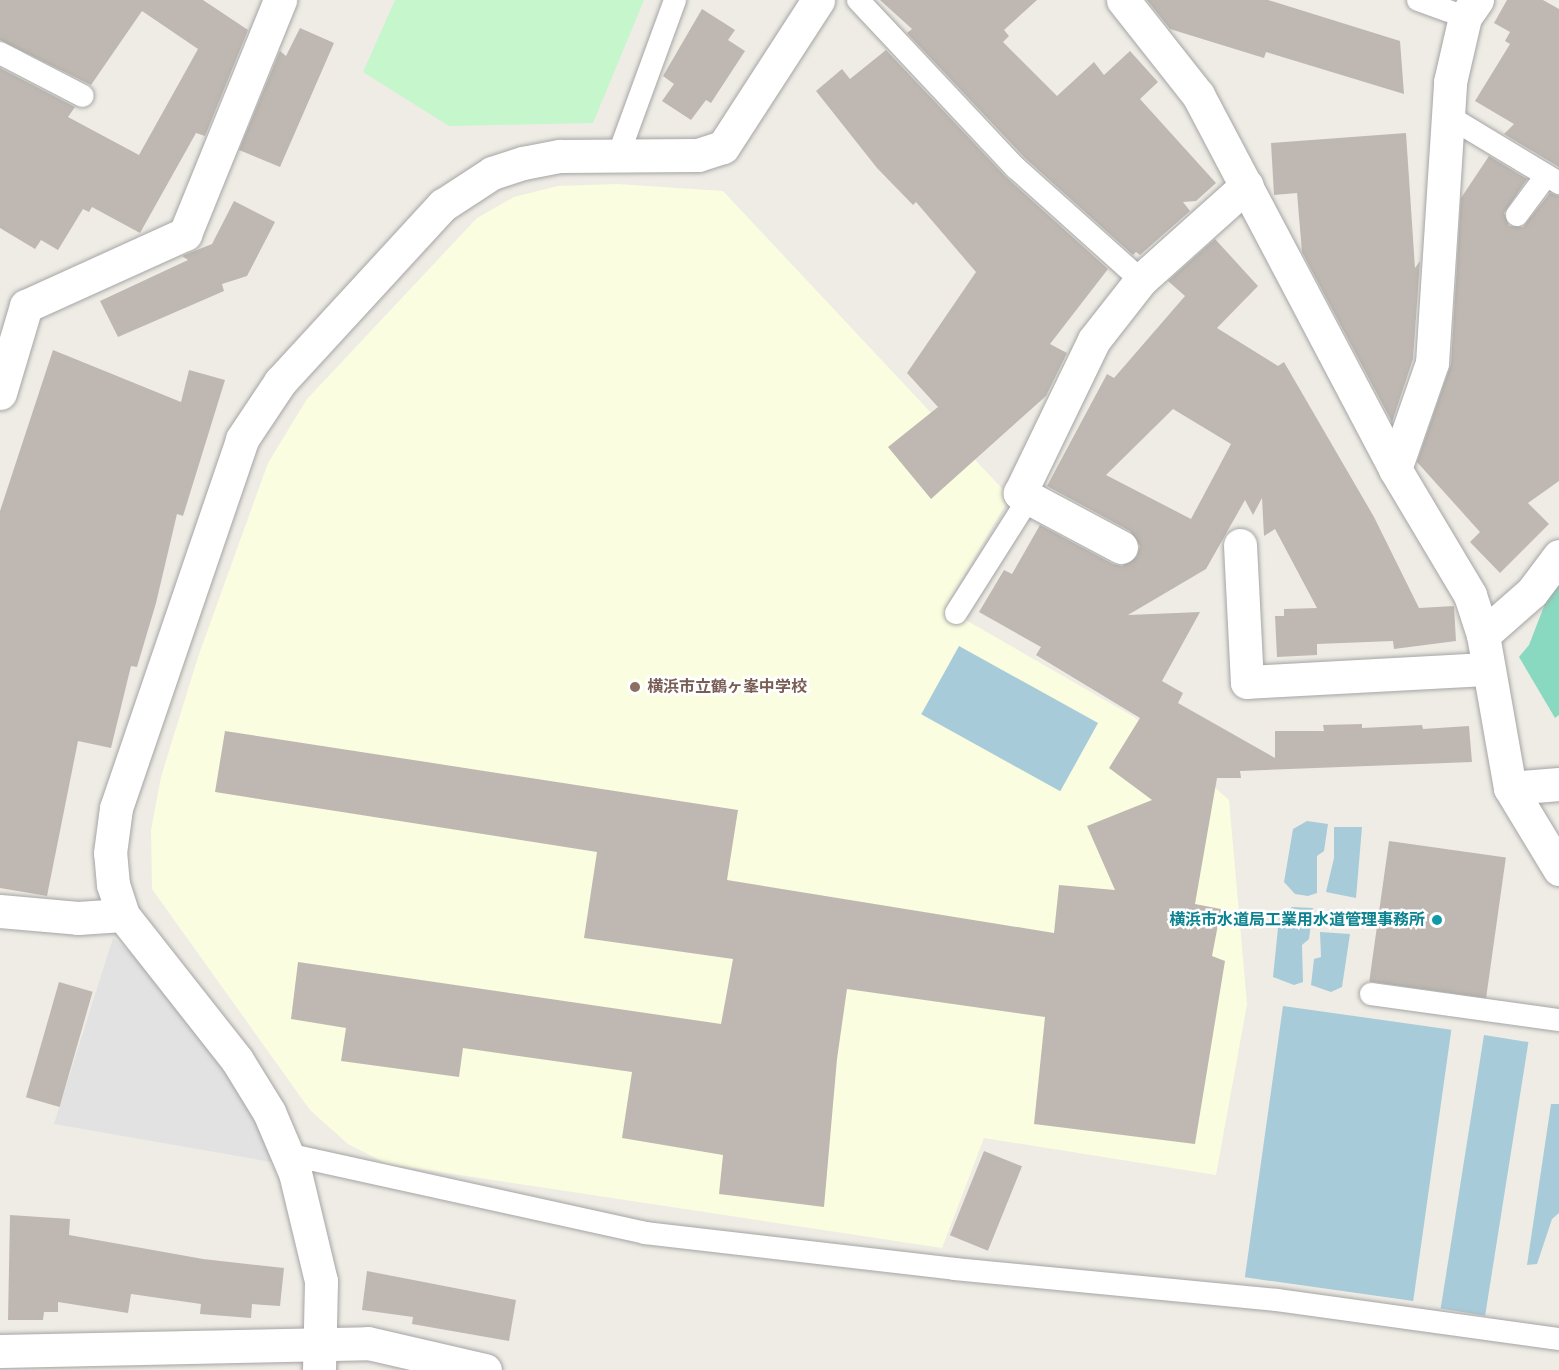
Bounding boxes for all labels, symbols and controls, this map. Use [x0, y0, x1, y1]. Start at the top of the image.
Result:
place label: 横浜市立鶴ヶ峯中学校 [647, 677, 807, 697]
marker: 横浜市立鶴ヶ峯中学校 [628, 680, 642, 694]
place label: 横浜市水道局工業用水道管理事務所 [1169, 910, 1425, 930]
marker: 横浜市水道局工業用水道管理事務所 [1430, 913, 1444, 927]

